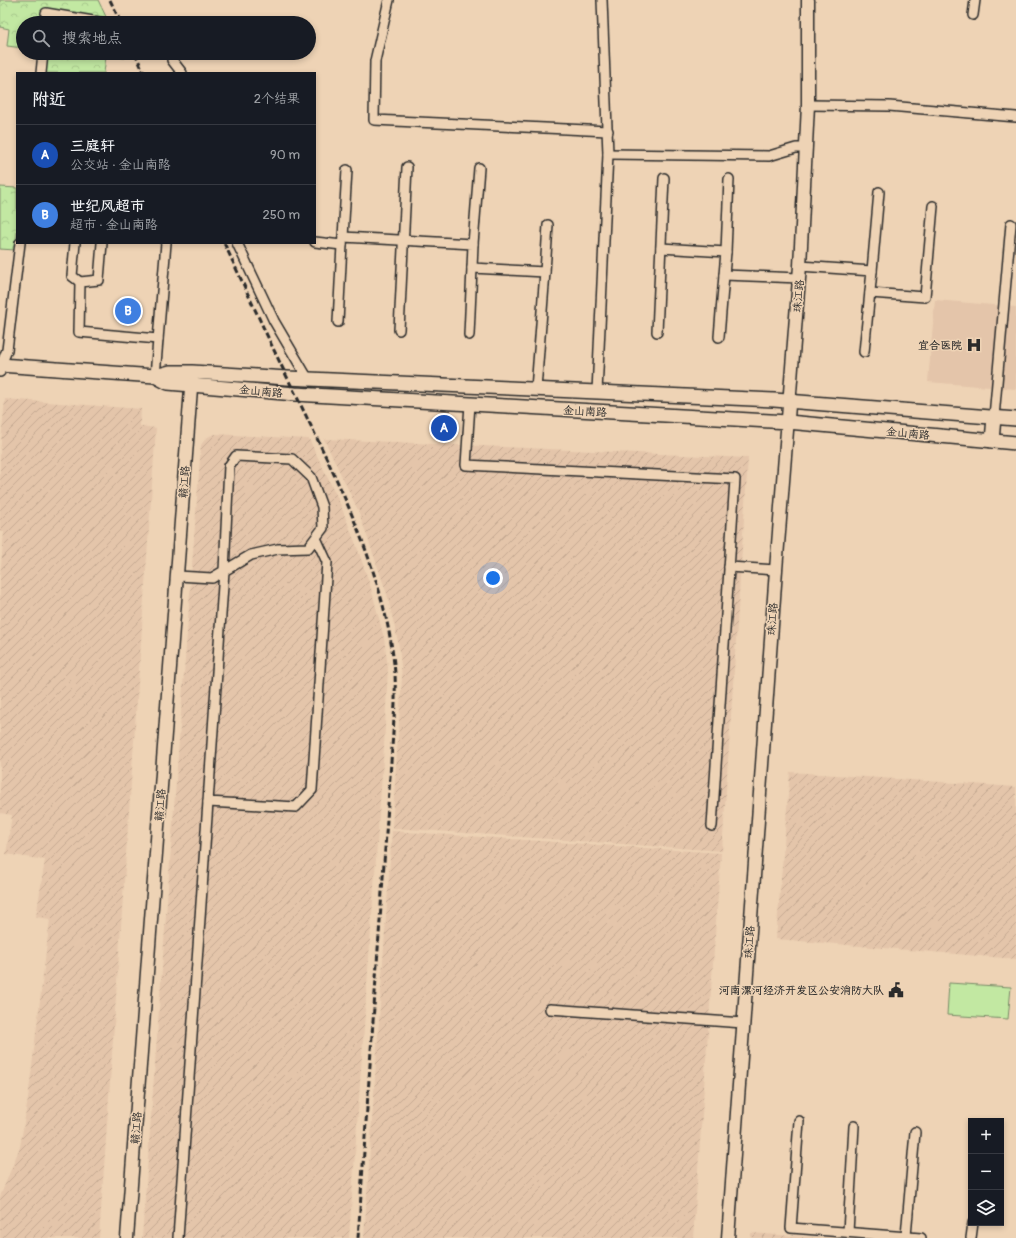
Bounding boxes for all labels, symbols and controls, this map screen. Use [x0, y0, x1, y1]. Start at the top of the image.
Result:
search box [16, 16, 316, 60]
icon: search [30, 27, 52, 49]
text: 搜索地点 [62, 29, 122, 48]
text: 附近 [32, 89, 66, 110]
text: 2个结果 [254, 91, 300, 107]
text: 三庭轩 [70, 137, 115, 156]
text: A [41, 147, 49, 163]
text: 90 m [270, 147, 300, 163]
text: 公交站 · 金山南路 [70, 157, 171, 173]
text: 世纪风超市 [70, 197, 145, 216]
text: B [41, 207, 49, 223]
text: 250 m [262, 207, 300, 223]
text: 超市 · 金山南路 [70, 217, 158, 233]
street label: 珠江路 [791, 279, 806, 313]
pin: B [115, 296, 141, 326]
hospital icon: 宜合医院 [965, 336, 983, 354]
place label: 宜合医院 [918, 339, 962, 352]
street label: 金山南路 [238, 383, 283, 400]
street label: 金山南路 [563, 404, 607, 419]
pin: A [431, 413, 457, 443]
street label: 金山南路 [885, 425, 930, 442]
street label: 赣江路 [177, 465, 192, 499]
your location [483, 568, 503, 588]
street label: 珠江路 [765, 602, 780, 636]
street label: 赣江路 [153, 788, 168, 822]
street label: 珠江路 [742, 925, 757, 959]
public building icon: 河南漯河经济开发区公安消防大队 [887, 981, 905, 999]
place label: 河南漯河经济开发区公安消防大队 [719, 984, 884, 997]
street label: 赣江路 [129, 1111, 144, 1145]
map controls [968, 1118, 1004, 1226]
button: + [968, 1118, 1004, 1154]
button: − [968, 1154, 1004, 1190]
button: layers [968, 1190, 1004, 1226]

